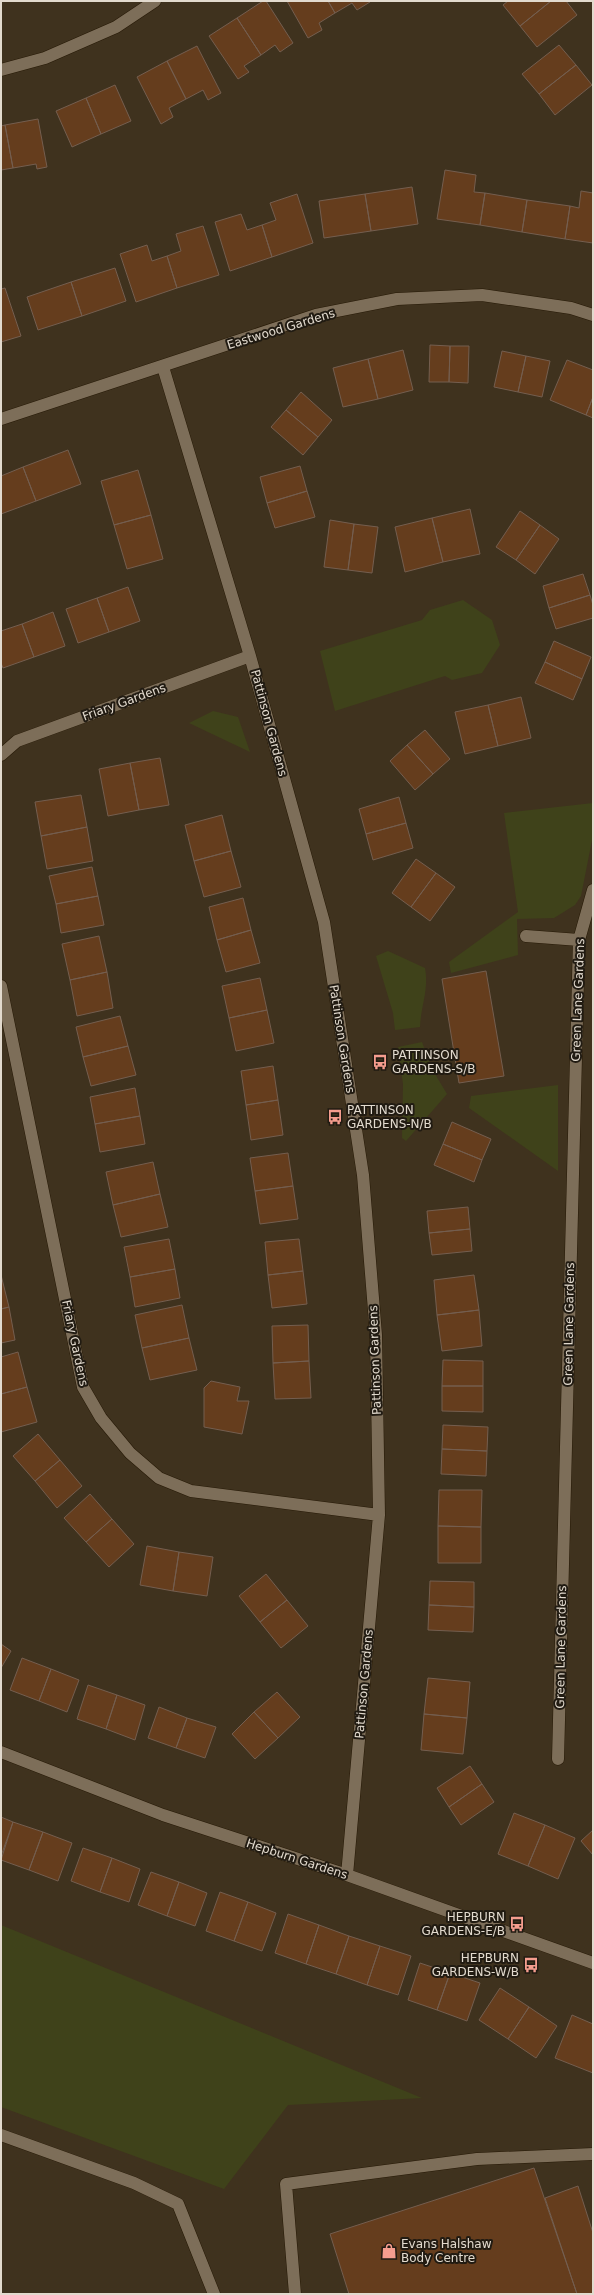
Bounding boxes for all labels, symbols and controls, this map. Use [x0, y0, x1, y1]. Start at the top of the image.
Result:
street label: Eastwood Gardens [225, 306, 337, 352]
street label: Pattinson Gardens [248, 668, 290, 778]
street label: Friary Gardens [80, 680, 168, 724]
street label: Green Lane Gardens [569, 938, 587, 1062]
street label: Pattinson Gardens [327, 984, 357, 1094]
place label: PATTINSON GARDENS-S/B [392, 1048, 475, 1076]
bus stop icon: PATTINSON GARDENS-S/B [371, 1053, 389, 1071]
place label: PATTINSON GARDENS-N/B [347, 1103, 432, 1131]
bus stop icon: PATTINSON GARDENS-N/B [326, 1108, 344, 1126]
street label: Green Lane Gardens [561, 1262, 577, 1386]
street label: Friary Gardens [59, 1299, 91, 1387]
street label: Pattinson Gardens [366, 1305, 384, 1415]
street label: Green Lane Gardens [553, 1585, 569, 1709]
street label: Pattinson Gardens [352, 1629, 376, 1739]
street label: Hepburn Gardens [245, 1836, 349, 1882]
place label: HEPBURN GARDENS-E/B [422, 1910, 505, 1938]
bus stop icon: HEPBURN GARDENS-E/B [508, 1915, 526, 1933]
place label: HEPBURN GARDENS-W/B [432, 1951, 519, 1979]
bus stop icon: HEPBURN GARDENS-W/B [522, 1956, 540, 1974]
place label: Evans Halshaw Body Centre [401, 2237, 492, 2265]
shop icon: Evans Halshaw Body Centre [380, 2242, 398, 2260]

